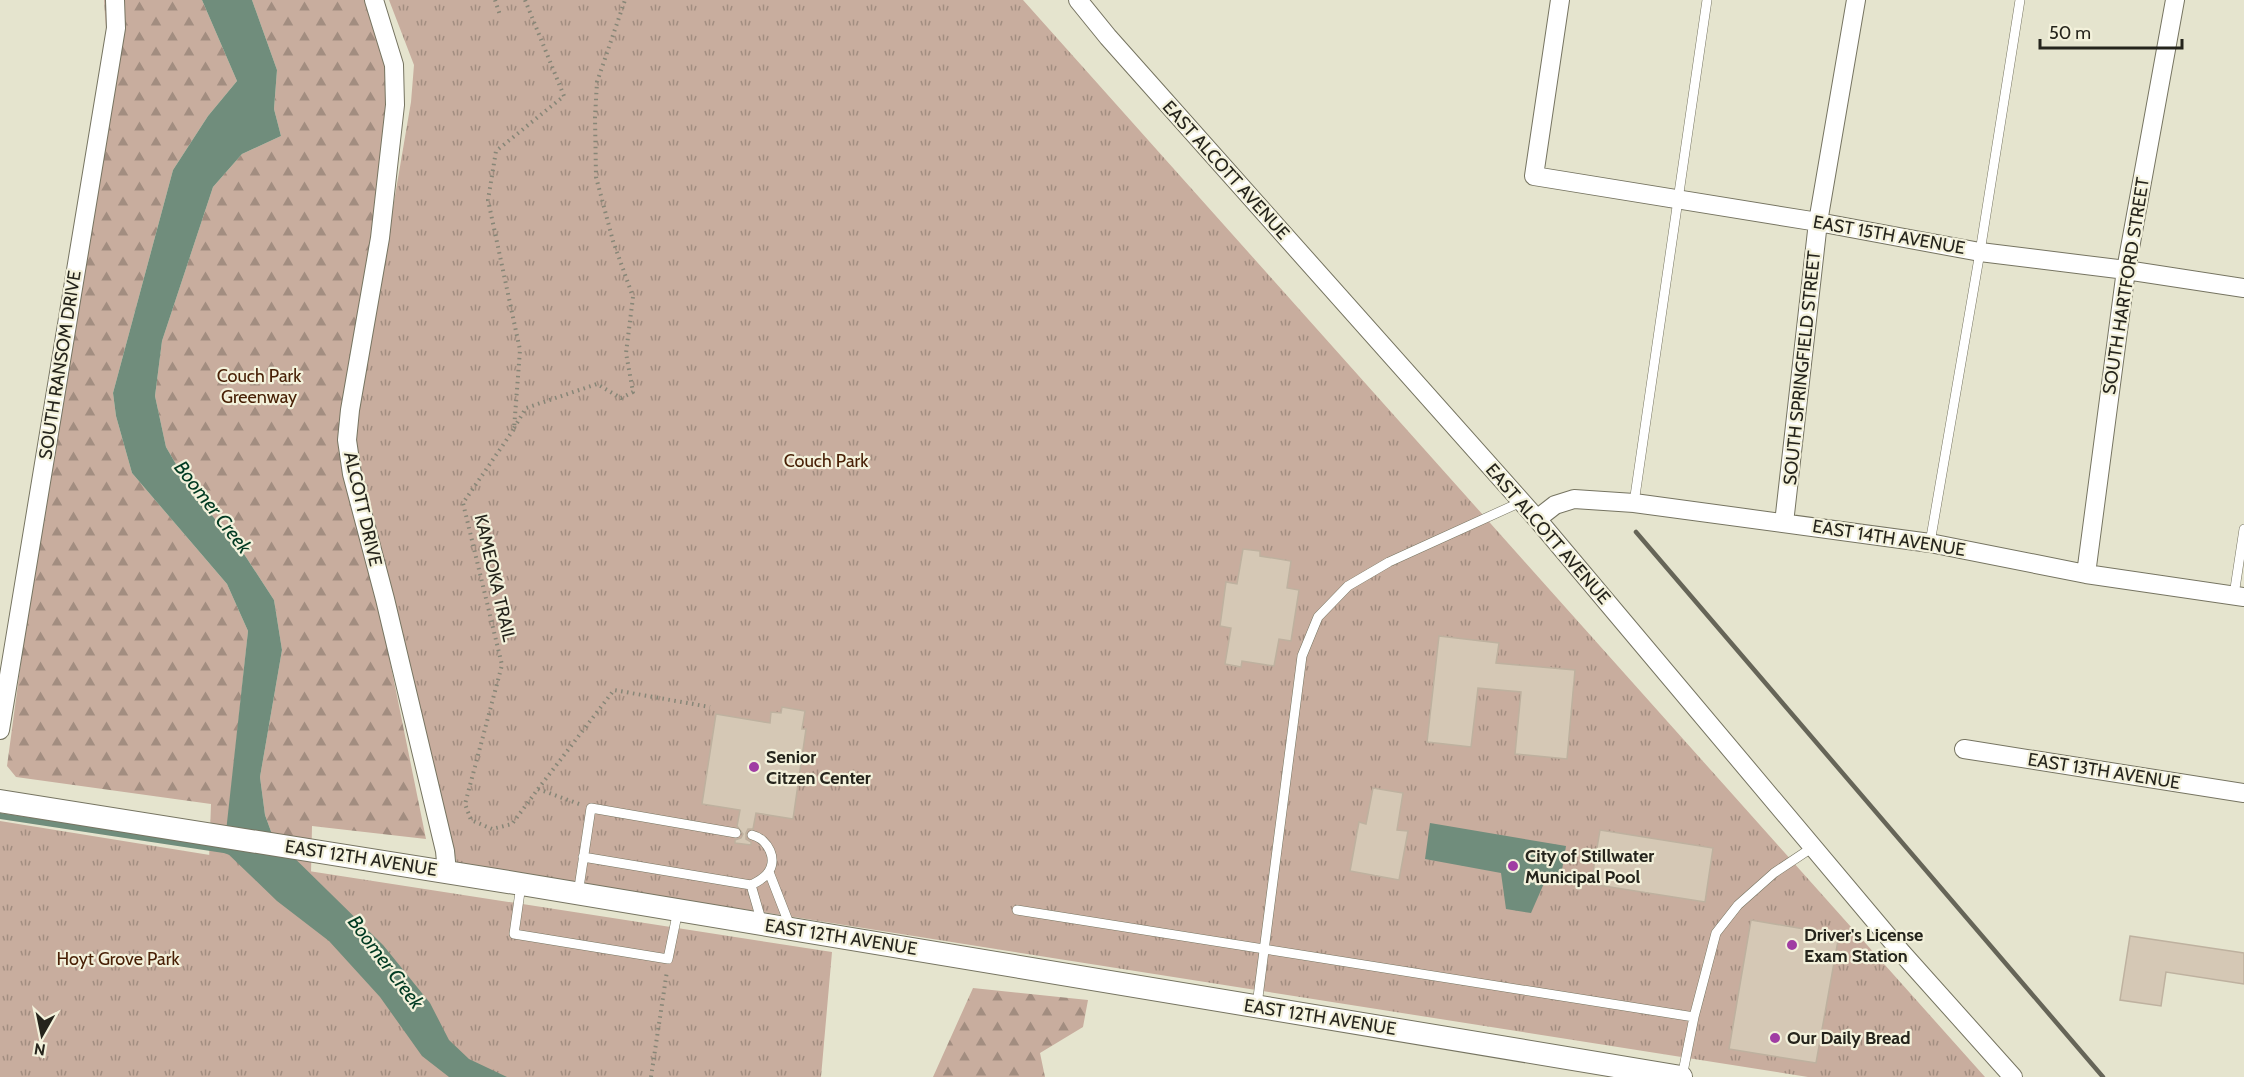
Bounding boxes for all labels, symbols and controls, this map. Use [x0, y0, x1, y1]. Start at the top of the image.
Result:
scale bar [2040, 12, 2182, 50]
text: 50 m [2049, 22, 2091, 44]
street label: EAST ALCOTT AVENUE [1158, 96, 1294, 244]
street label: SOUTH HARTFORD STREET [2098, 176, 2154, 396]
street label: EAST 15TH AVENUE [1811, 211, 1967, 259]
street label: SOUTH SPRINGFIELD STREET [1779, 249, 1825, 486]
street label: SOUTH RANSOM DRIVE [34, 269, 86, 461]
park label: Couch Park Greenway [217, 365, 302, 408]
street label: ALCOTT DRIVE [339, 450, 387, 568]
park label: Couch Park [784, 450, 869, 472]
water label: Boomer Creek [169, 456, 258, 559]
street label: EAST ALCOTT AVENUE [1481, 459, 1615, 609]
street label: KAMEOKA TRAIL [470, 512, 520, 644]
street label: EAST 14TH AVENUE [1811, 515, 1967, 561]
place label: Senior Citzen Center [766, 746, 871, 789]
street label: EAST 13TH AVENUE [2026, 748, 2182, 794]
marker: Senior Citzen Center [747, 760, 761, 774]
street label: EAST 12TH AVENUE [283, 835, 439, 881]
place label: City of Stillwater Municipal Pool [1525, 845, 1654, 888]
marker: City of Stillwater Municipal Pool [1506, 859, 1520, 873]
water label: Boomer Creek [343, 910, 430, 1015]
street label: EAST 12TH AVENUE [763, 914, 919, 960]
place label: Driver's License Exam Station [1804, 924, 1923, 967]
marker: Driver's License Exam Station [1785, 938, 1799, 952]
park label: Hoyt Grove Park [57, 948, 180, 970]
street label: EAST 12TH AVENUE [1242, 994, 1398, 1040]
north arrow [12, 1005, 72, 1065]
place label: Our Daily Bread [1787, 1027, 1910, 1049]
marker: Our Daily Bread [1768, 1031, 1782, 1045]
text: N [33, 1039, 47, 1060]

